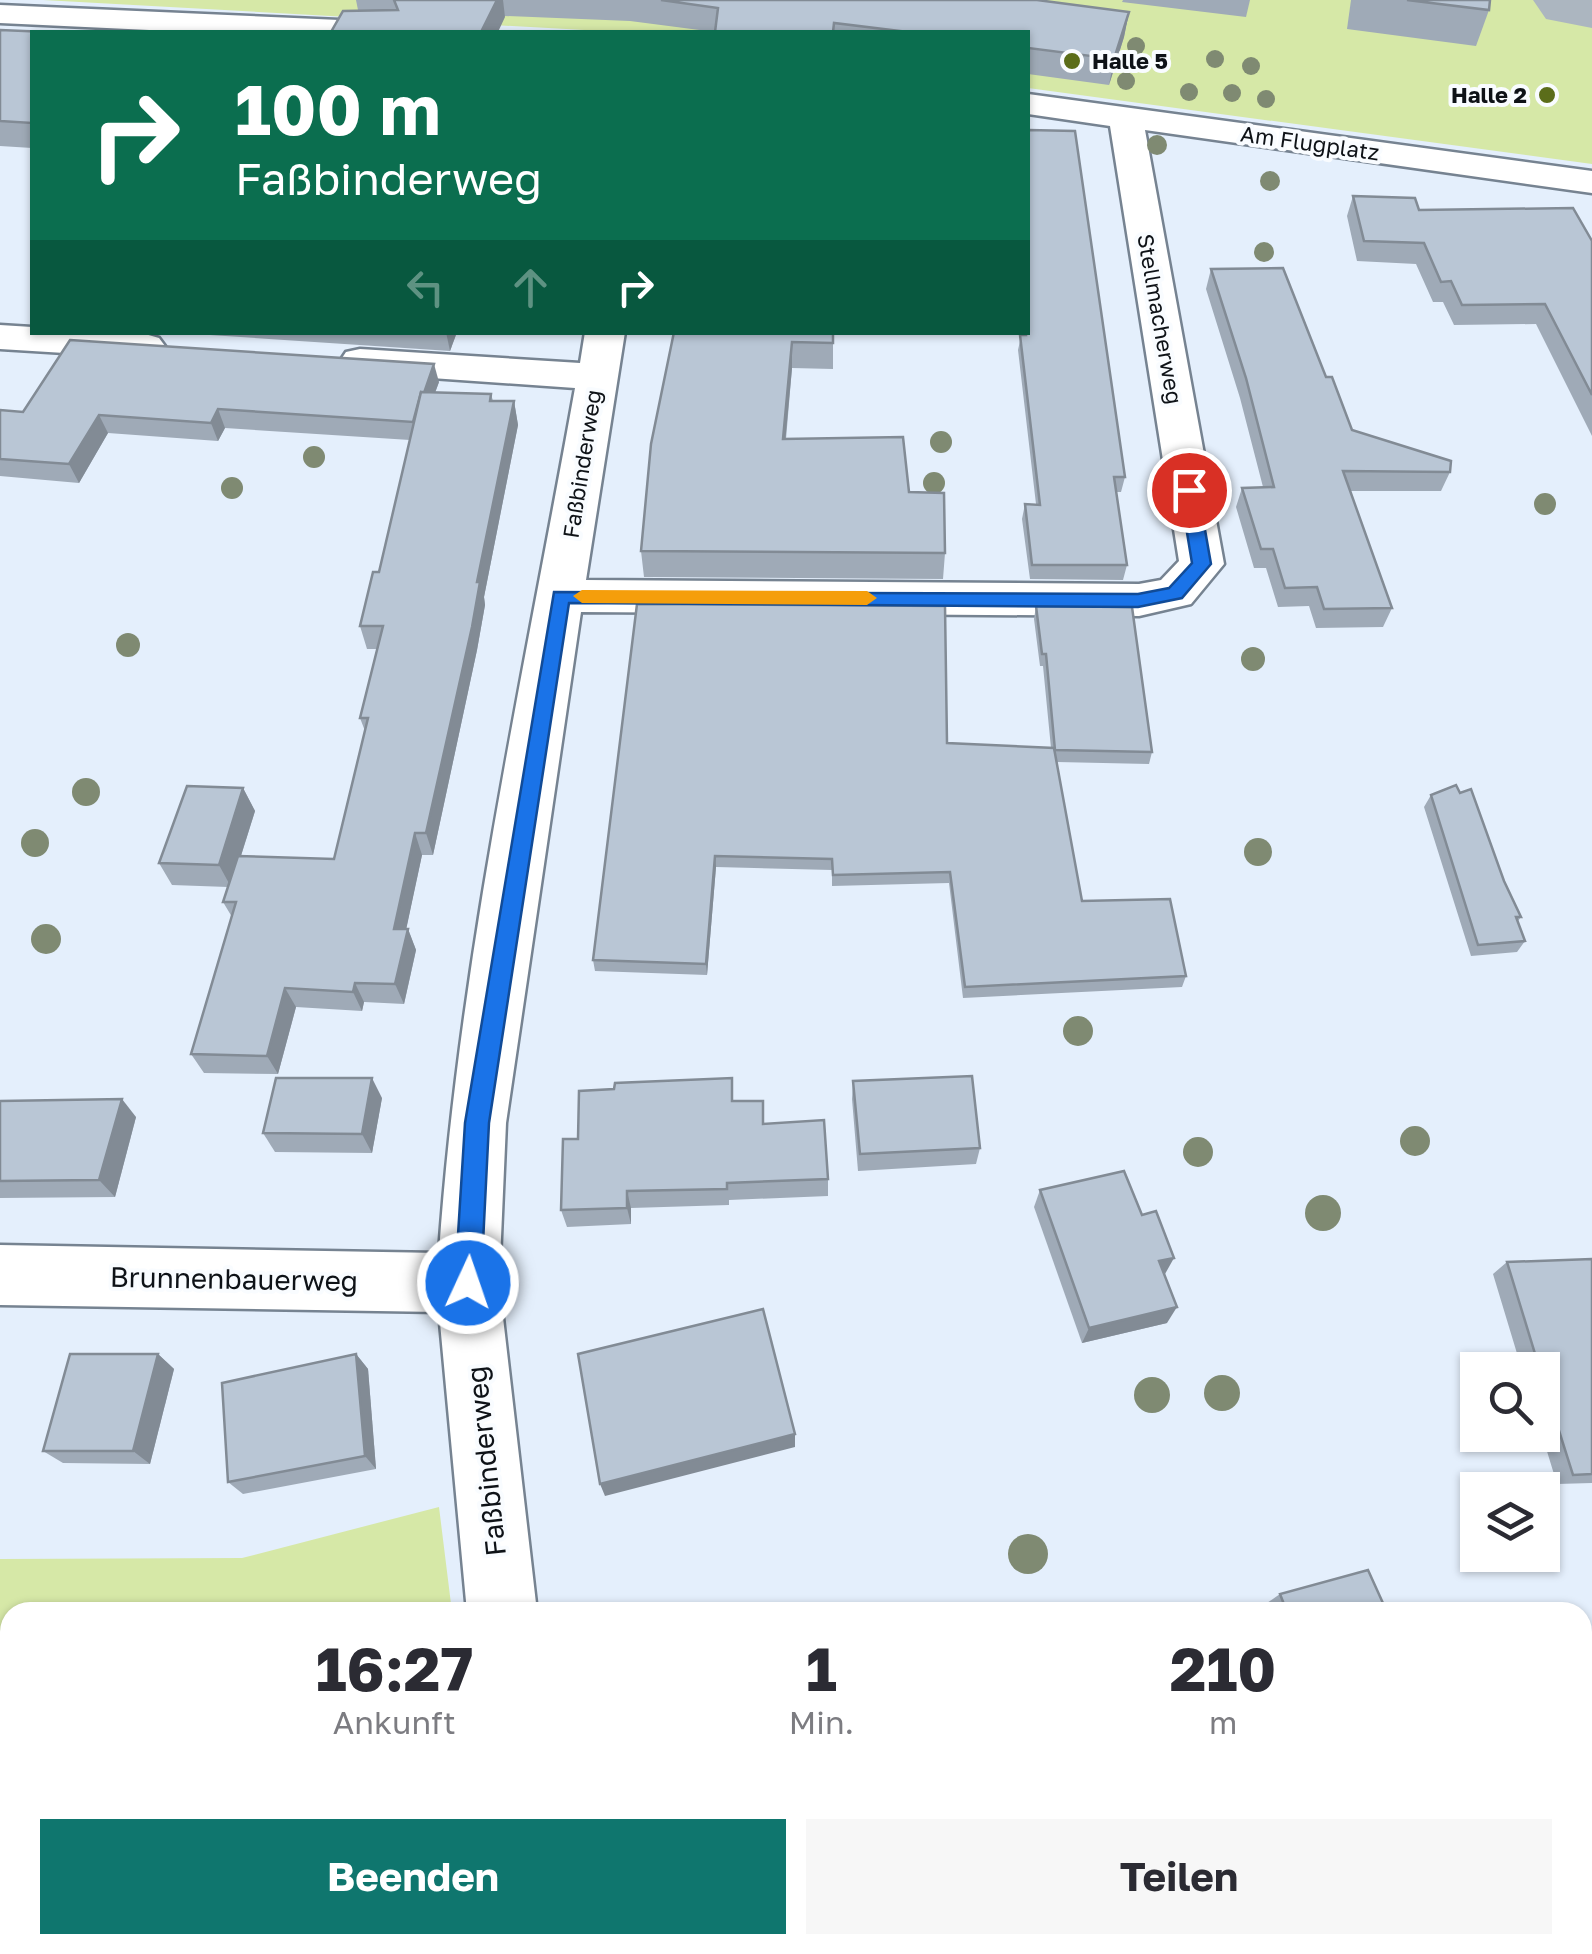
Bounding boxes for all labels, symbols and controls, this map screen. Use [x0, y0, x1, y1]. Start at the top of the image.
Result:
place label: Halle 5 [1092, 47, 1168, 74]
marker: Halle 5 [1061, 50, 1083, 72]
text: 100 m [235, 66, 441, 150]
icon: right [70, 70, 200, 200]
place label: Halle 2 [1451, 81, 1527, 108]
marker: Halle 2 [1536, 84, 1558, 106]
street label: Am Flugplatz [1239, 119, 1381, 166]
text: Faßbinderweg [235, 151, 542, 205]
street label: Stellmacherweg [1132, 232, 1189, 406]
icon: left [398, 260, 453, 315]
icon: ahead [503, 260, 558, 315]
icon: right [608, 260, 663, 315]
street label: Faßbinderweg [556, 388, 607, 540]
pin [1147, 448, 1232, 533]
icon: arrive [1162, 463, 1217, 518]
position arrow [416, 1231, 520, 1335]
street label: Brunnenbauerweg [110, 1260, 358, 1297]
map controls [1460, 1352, 1560, 1572]
button: search [1460, 1352, 1560, 1452]
street label: Faßbinderweg [459, 1364, 512, 1558]
button: layers [1460, 1472, 1560, 1572]
text: 16:27 [316, 1632, 473, 1704]
text: 1 [806, 1632, 837, 1704]
text: 210 [1170, 1632, 1276, 1704]
text: Ankunft [333, 1703, 456, 1741]
text: Min. [789, 1703, 854, 1741]
text: m [1209, 1703, 1237, 1741]
button: Beenden [40, 1819, 786, 1934]
button: Teilen [806, 1819, 1552, 1934]

